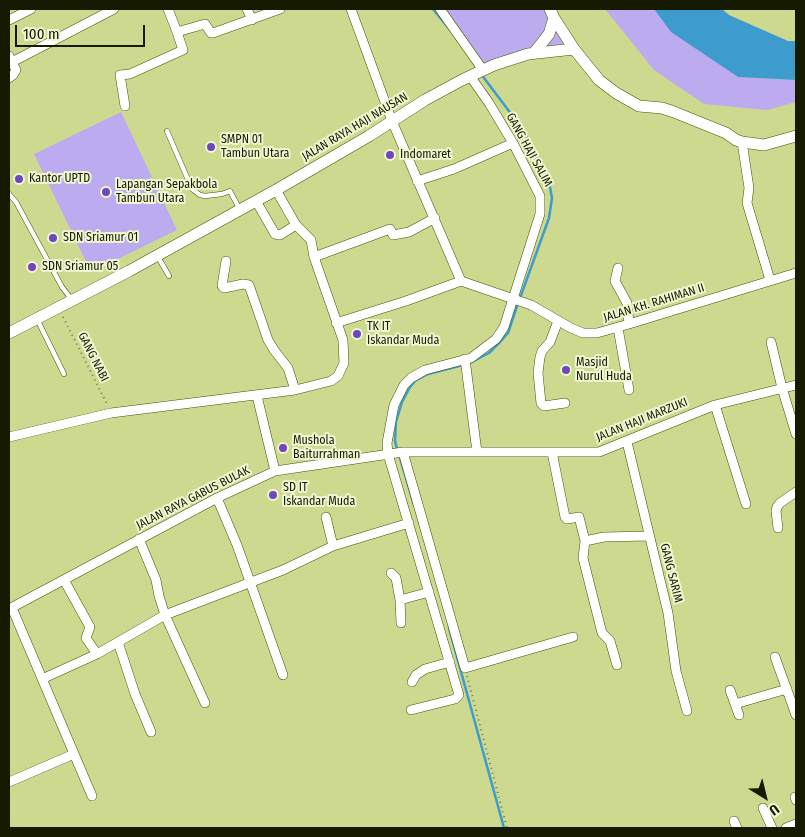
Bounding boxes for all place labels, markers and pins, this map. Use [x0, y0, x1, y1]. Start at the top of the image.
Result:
place label: SMPN 01 Tambun Utara [221, 133, 289, 161]
marker: SMPN 01 Tambun Utara [205, 141, 217, 153]
place label: Indomaret [400, 148, 451, 162]
marker: Indomaret [384, 149, 396, 161]
place label: Kantor UPTD [29, 172, 90, 186]
marker: Kantor UPTD [13, 173, 25, 185]
place label: Lapangan Sepakbola Tambun Utara [116, 178, 217, 206]
marker: Lapangan Sepakbola Tambun Utara [100, 186, 112, 198]
place label: SDN Sriamur 01 [63, 231, 138, 245]
marker: SDN Sriamur 01 [47, 232, 59, 244]
place label: SDN Sriamur 05 [42, 260, 118, 274]
marker: SDN Sriamur 05 [26, 261, 38, 273]
place label: TK IT Iskandar Muda [367, 320, 439, 348]
marker: TK IT Iskandar Muda [351, 328, 363, 340]
place label: Masjid Nurul Huda [576, 356, 632, 384]
marker: Masjid Nurul Huda [560, 364, 572, 376]
place label: Mushola Baiturrahman [293, 434, 360, 462]
marker: Mushola Baiturrahman [277, 442, 289, 454]
place label: SD IT Iskandar Muda [283, 481, 355, 509]
marker: SD IT Iskandar Muda [267, 489, 279, 501]

